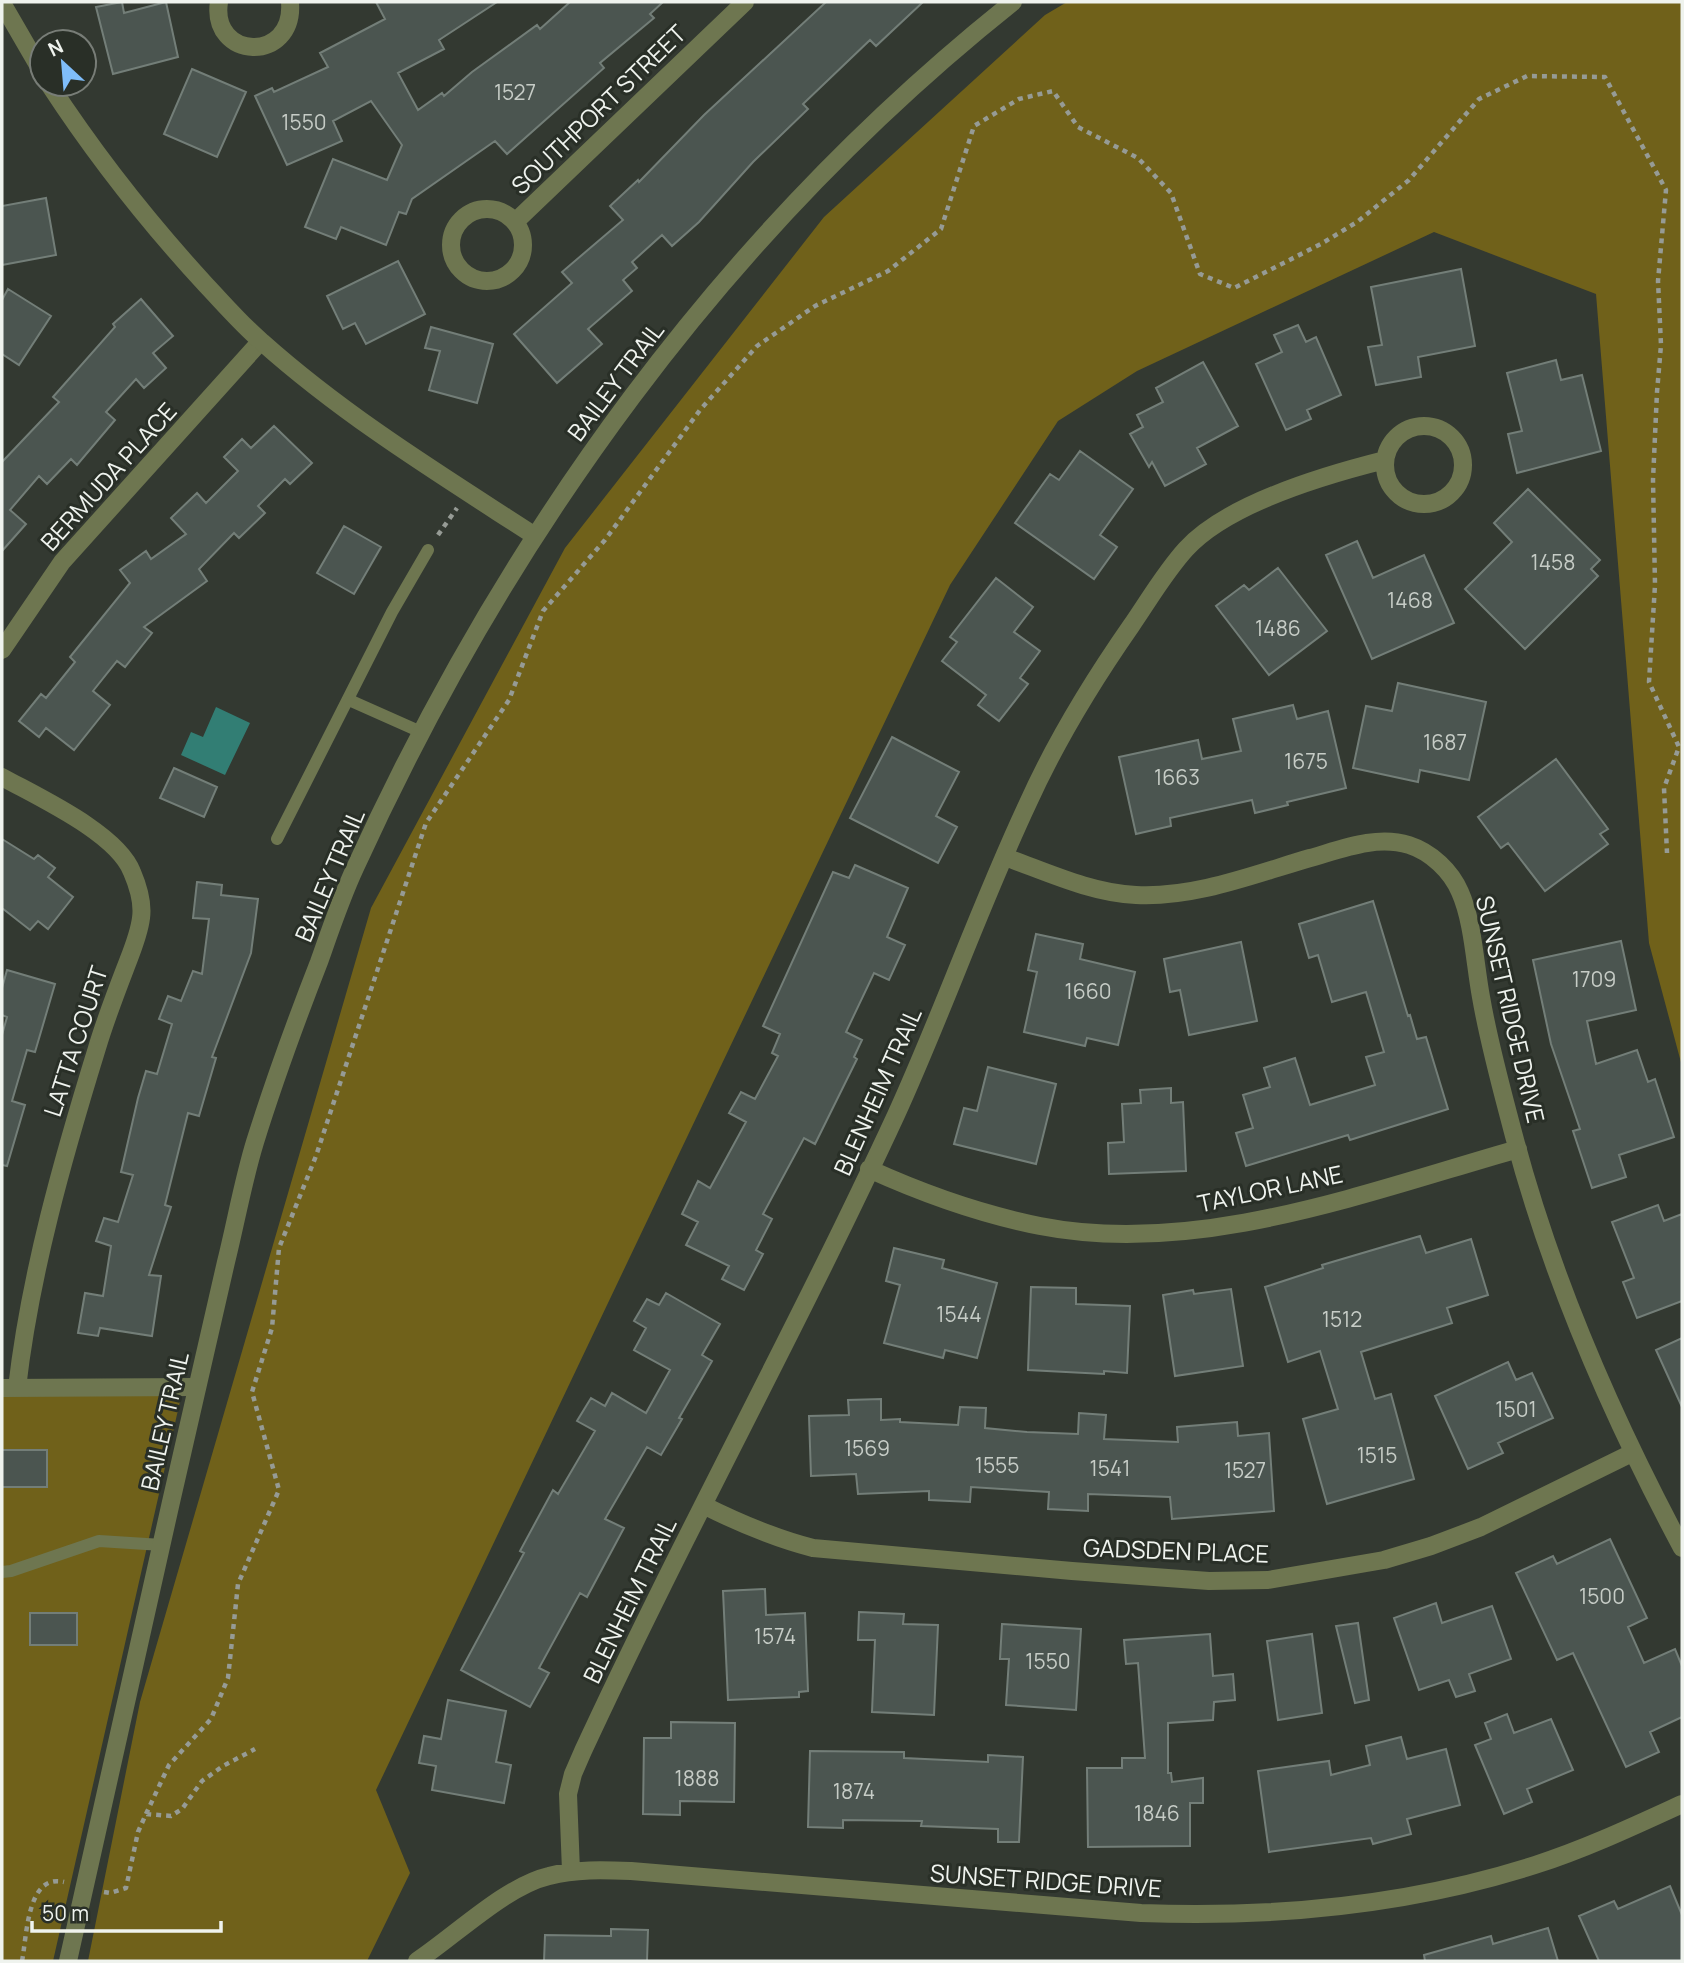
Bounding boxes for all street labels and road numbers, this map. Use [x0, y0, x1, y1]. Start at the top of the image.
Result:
street label: SOUTHPORT STREET [503, 16, 693, 201]
street label: BAILEY TRAIL [559, 315, 671, 447]
street label: BERMUDA PLACE [33, 395, 183, 557]
street label: BAILEY TRAIL [286, 804, 372, 946]
street label: SUNSET RIDGE DRIVE [1469, 892, 1553, 1126]
street label: LATTA COURT [35, 961, 115, 1120]
street label: BLENHEIM TRAIL [825, 1002, 929, 1180]
street label: TAYLOR LANE [1194, 1157, 1346, 1219]
street label: BAILEY TRAIL [132, 1349, 196, 1493]
street label: BLENHEIM TRAIL [575, 1512, 683, 1688]
street label: GADSDEN PLACE [1083, 1530, 1269, 1570]
street label: SUNSET RIDGE DRIVE [929, 1855, 1163, 1905]

